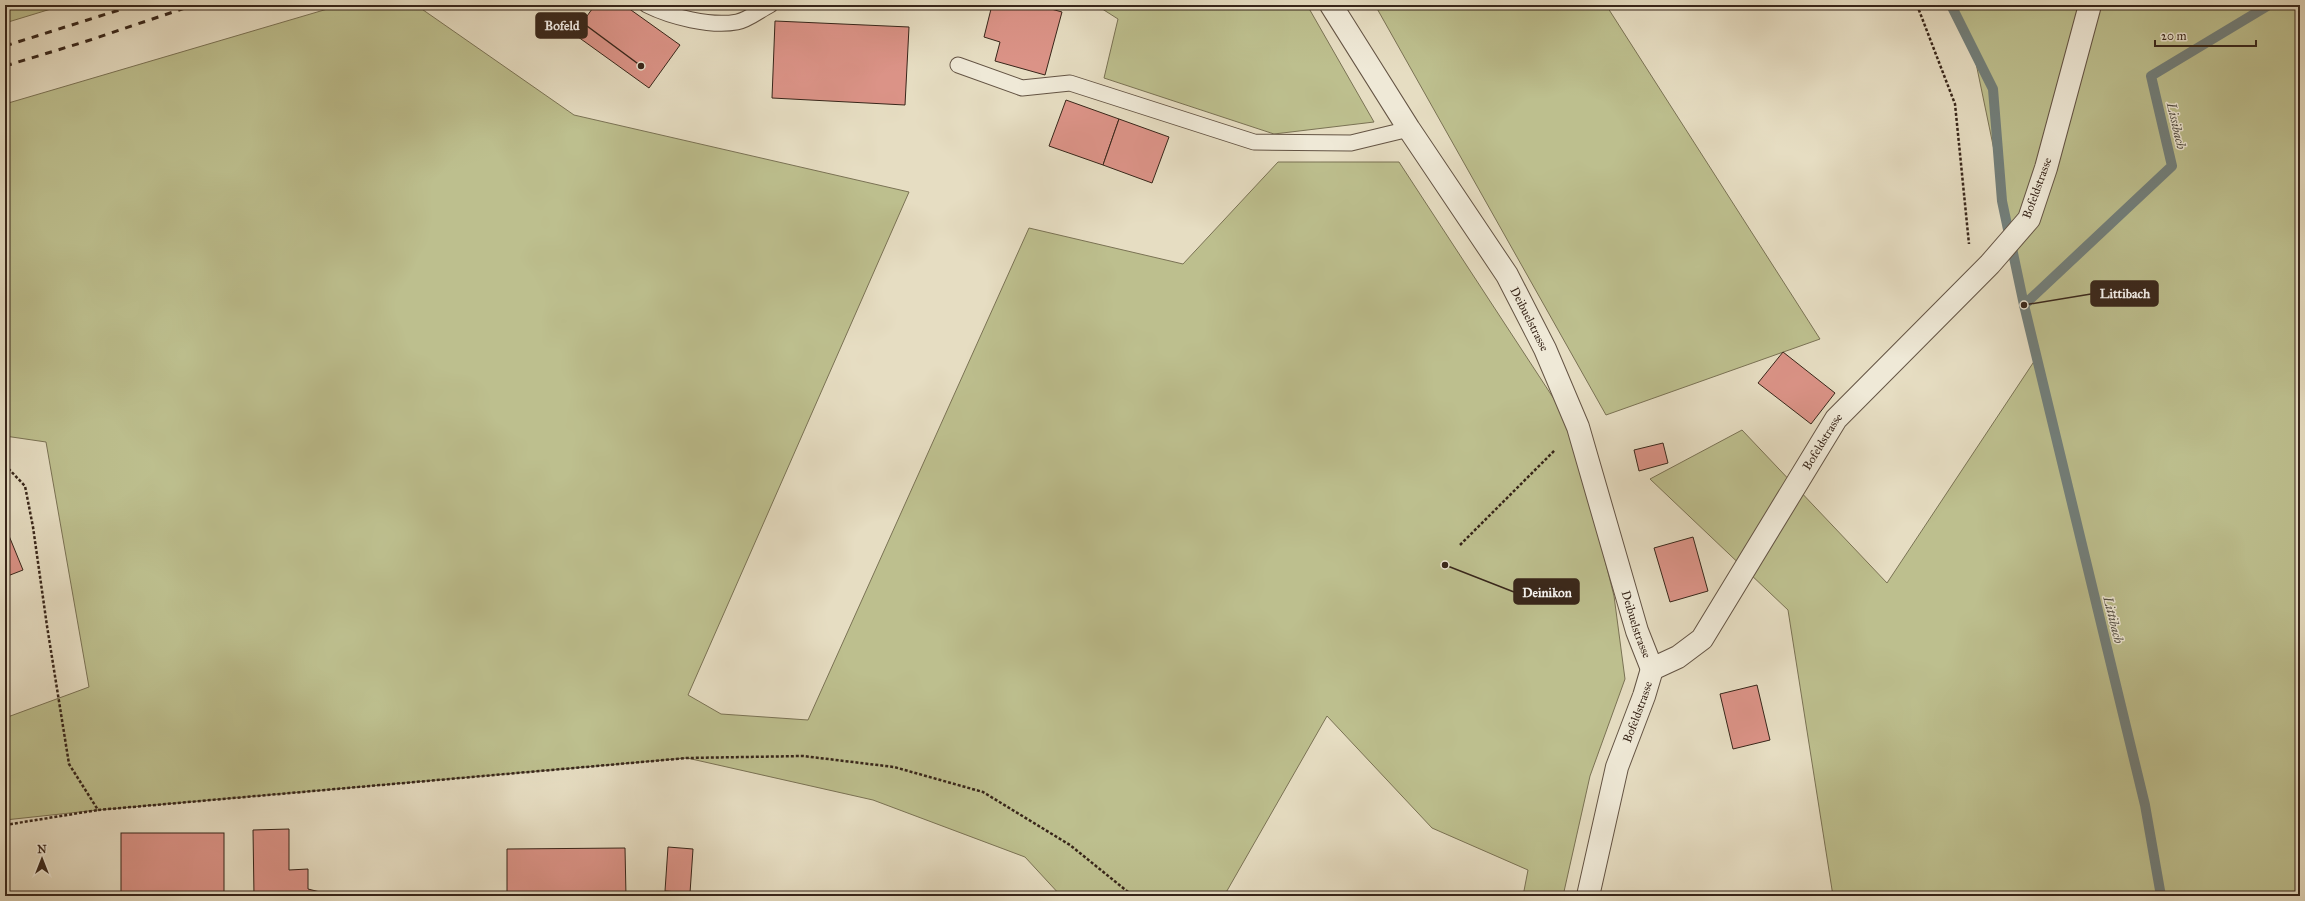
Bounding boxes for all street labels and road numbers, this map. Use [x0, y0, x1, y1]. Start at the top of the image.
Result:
street label: Bofeldstrasse [2019, 155, 2055, 221]
street label: Deibuelstrasse [1507, 285, 1552, 354]
street label: Bofeldstrasse [1800, 410, 1845, 472]
street label: Deibuelstrasse [1619, 589, 1654, 660]
street label: Bofeldstrasse [1620, 680, 1655, 745]

